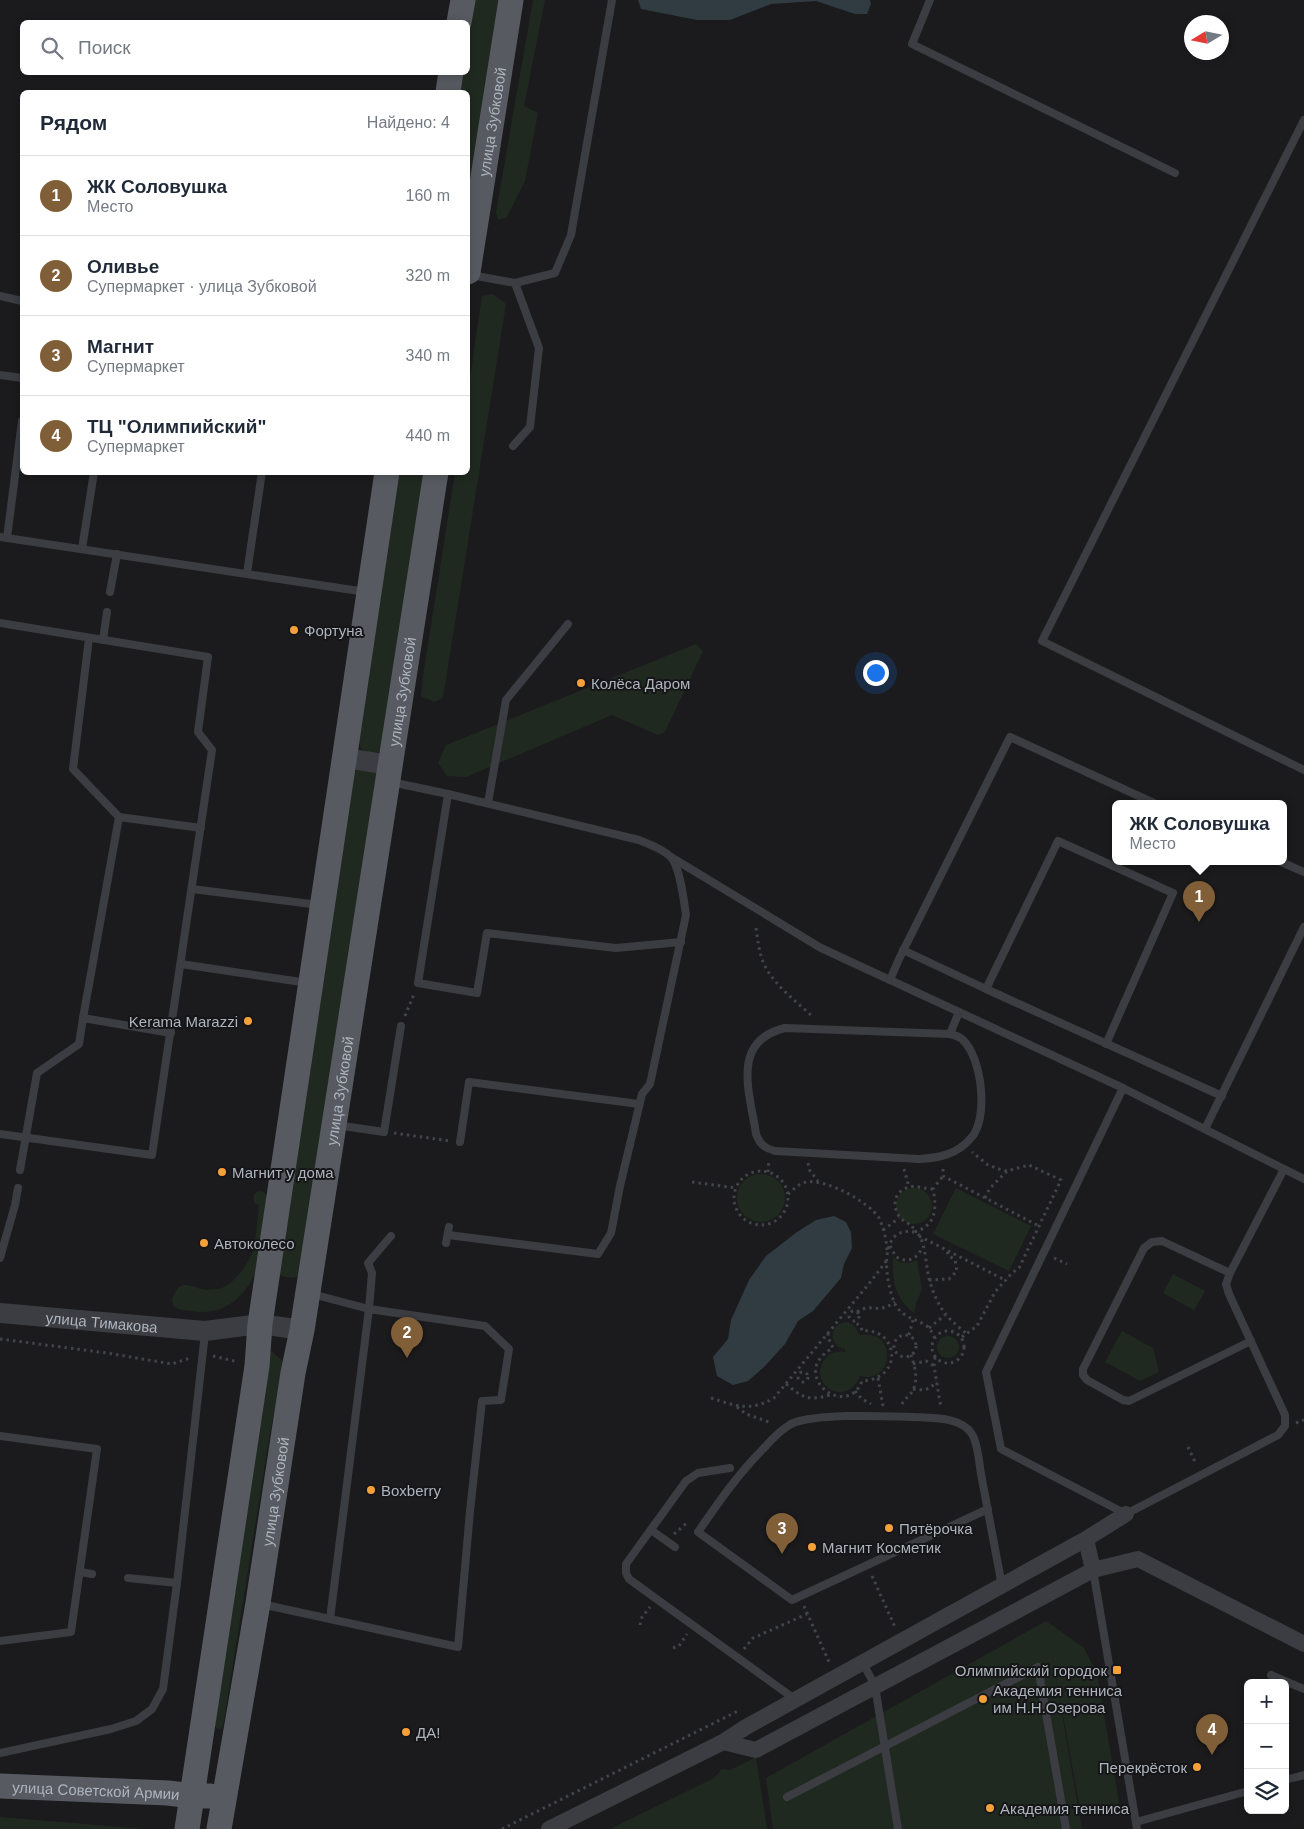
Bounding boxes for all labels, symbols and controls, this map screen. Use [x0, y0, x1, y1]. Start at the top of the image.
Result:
north arrow [1184, 15, 1229, 60]
search box [20, 20, 470, 75]
icon: search [38, 34, 66, 62]
text: Поиск [78, 37, 131, 58]
street label: улица Зубковой [475, 66, 509, 178]
text: Рядом [40, 111, 107, 134]
text: Найдено: 4 [367, 114, 450, 131]
text: ЖК Соловушка [87, 176, 227, 197]
text: 1 [52, 187, 60, 204]
text: 160 m [406, 187, 450, 204]
text: Место [87, 198, 133, 215]
text: Оливье [87, 256, 159, 277]
text: 2 [52, 267, 60, 284]
text: 320 m [406, 267, 450, 284]
text: Супермаркет · улица Зубковой [87, 278, 317, 295]
text: Магнит [87, 336, 154, 357]
text: 3 [52, 347, 60, 364]
text: 340 m [406, 347, 450, 364]
text: Супермаркет [87, 358, 185, 375]
text: ТЦ "Олимпийский" [87, 416, 266, 437]
text: 4 [52, 427, 60, 444]
text: 440 m [406, 427, 450, 444]
text: Супермаркет [87, 438, 185, 455]
place label: Фортуна [304, 622, 364, 639]
marker: Фортуна [288, 624, 300, 636]
street label: улица Зубковой [385, 636, 419, 748]
your location [863, 660, 889, 686]
place label: Колёса Даром [591, 675, 690, 692]
marker: Колёса Даром [575, 677, 587, 689]
popup [1112, 800, 1287, 865]
text: ЖК Соловушка [1129, 813, 1270, 834]
text: Место [1129, 835, 1176, 852]
pin: 1 [1183, 881, 1215, 922]
place label: Kerama Marazzi [129, 1013, 238, 1030]
marker: Kerama Marazzi [242, 1015, 254, 1027]
street label: улица Зубковой [322, 1035, 356, 1147]
place label: Магнит у дома [232, 1164, 334, 1181]
marker: Магнит у дома [216, 1166, 228, 1178]
place label: Автоколесо [214, 1235, 295, 1252]
marker: Автоколесо [198, 1237, 210, 1249]
street label: улица Тимакова [45, 1309, 159, 1335]
pin: 2 [391, 1317, 423, 1358]
street label: улица Зубковой [258, 1436, 292, 1547]
place label: Boxberry [381, 1482, 442, 1499]
marker: Boxberry [365, 1484, 377, 1496]
pin: 3 [766, 1513, 798, 1554]
place label: Пятёрочка [899, 1520, 973, 1537]
marker: Пятёрочка [883, 1522, 895, 1534]
place label: Магнит Косметик [822, 1539, 941, 1556]
marker: Магнит Косметик [806, 1541, 818, 1553]
place label: Олимпийский городок [955, 1662, 1107, 1679]
marker: Олимпийский городок [1111, 1664, 1123, 1676]
map controls [1244, 1679, 1289, 1814]
button: + [1244, 1679, 1289, 1724]
place label: Академия тенниса им Н.Н.Озерова [993, 1682, 1123, 1716]
marker: Академия тенниса им Н.Н.Озерова [977, 1693, 989, 1705]
pin: 4 [1196, 1714, 1228, 1755]
place label: ДА! [416, 1724, 440, 1741]
button: − [1244, 1724, 1289, 1769]
marker: ДА! [400, 1726, 412, 1738]
place label: Перекрёсток [1099, 1759, 1187, 1776]
marker: Перекрёсток [1191, 1761, 1203, 1773]
button: layers [1244, 1769, 1289, 1814]
street label: улица Советской Армии [12, 1778, 181, 1803]
place label: Академия тенниса [1000, 1800, 1130, 1817]
marker: Академия тенниса [984, 1802, 996, 1814]

